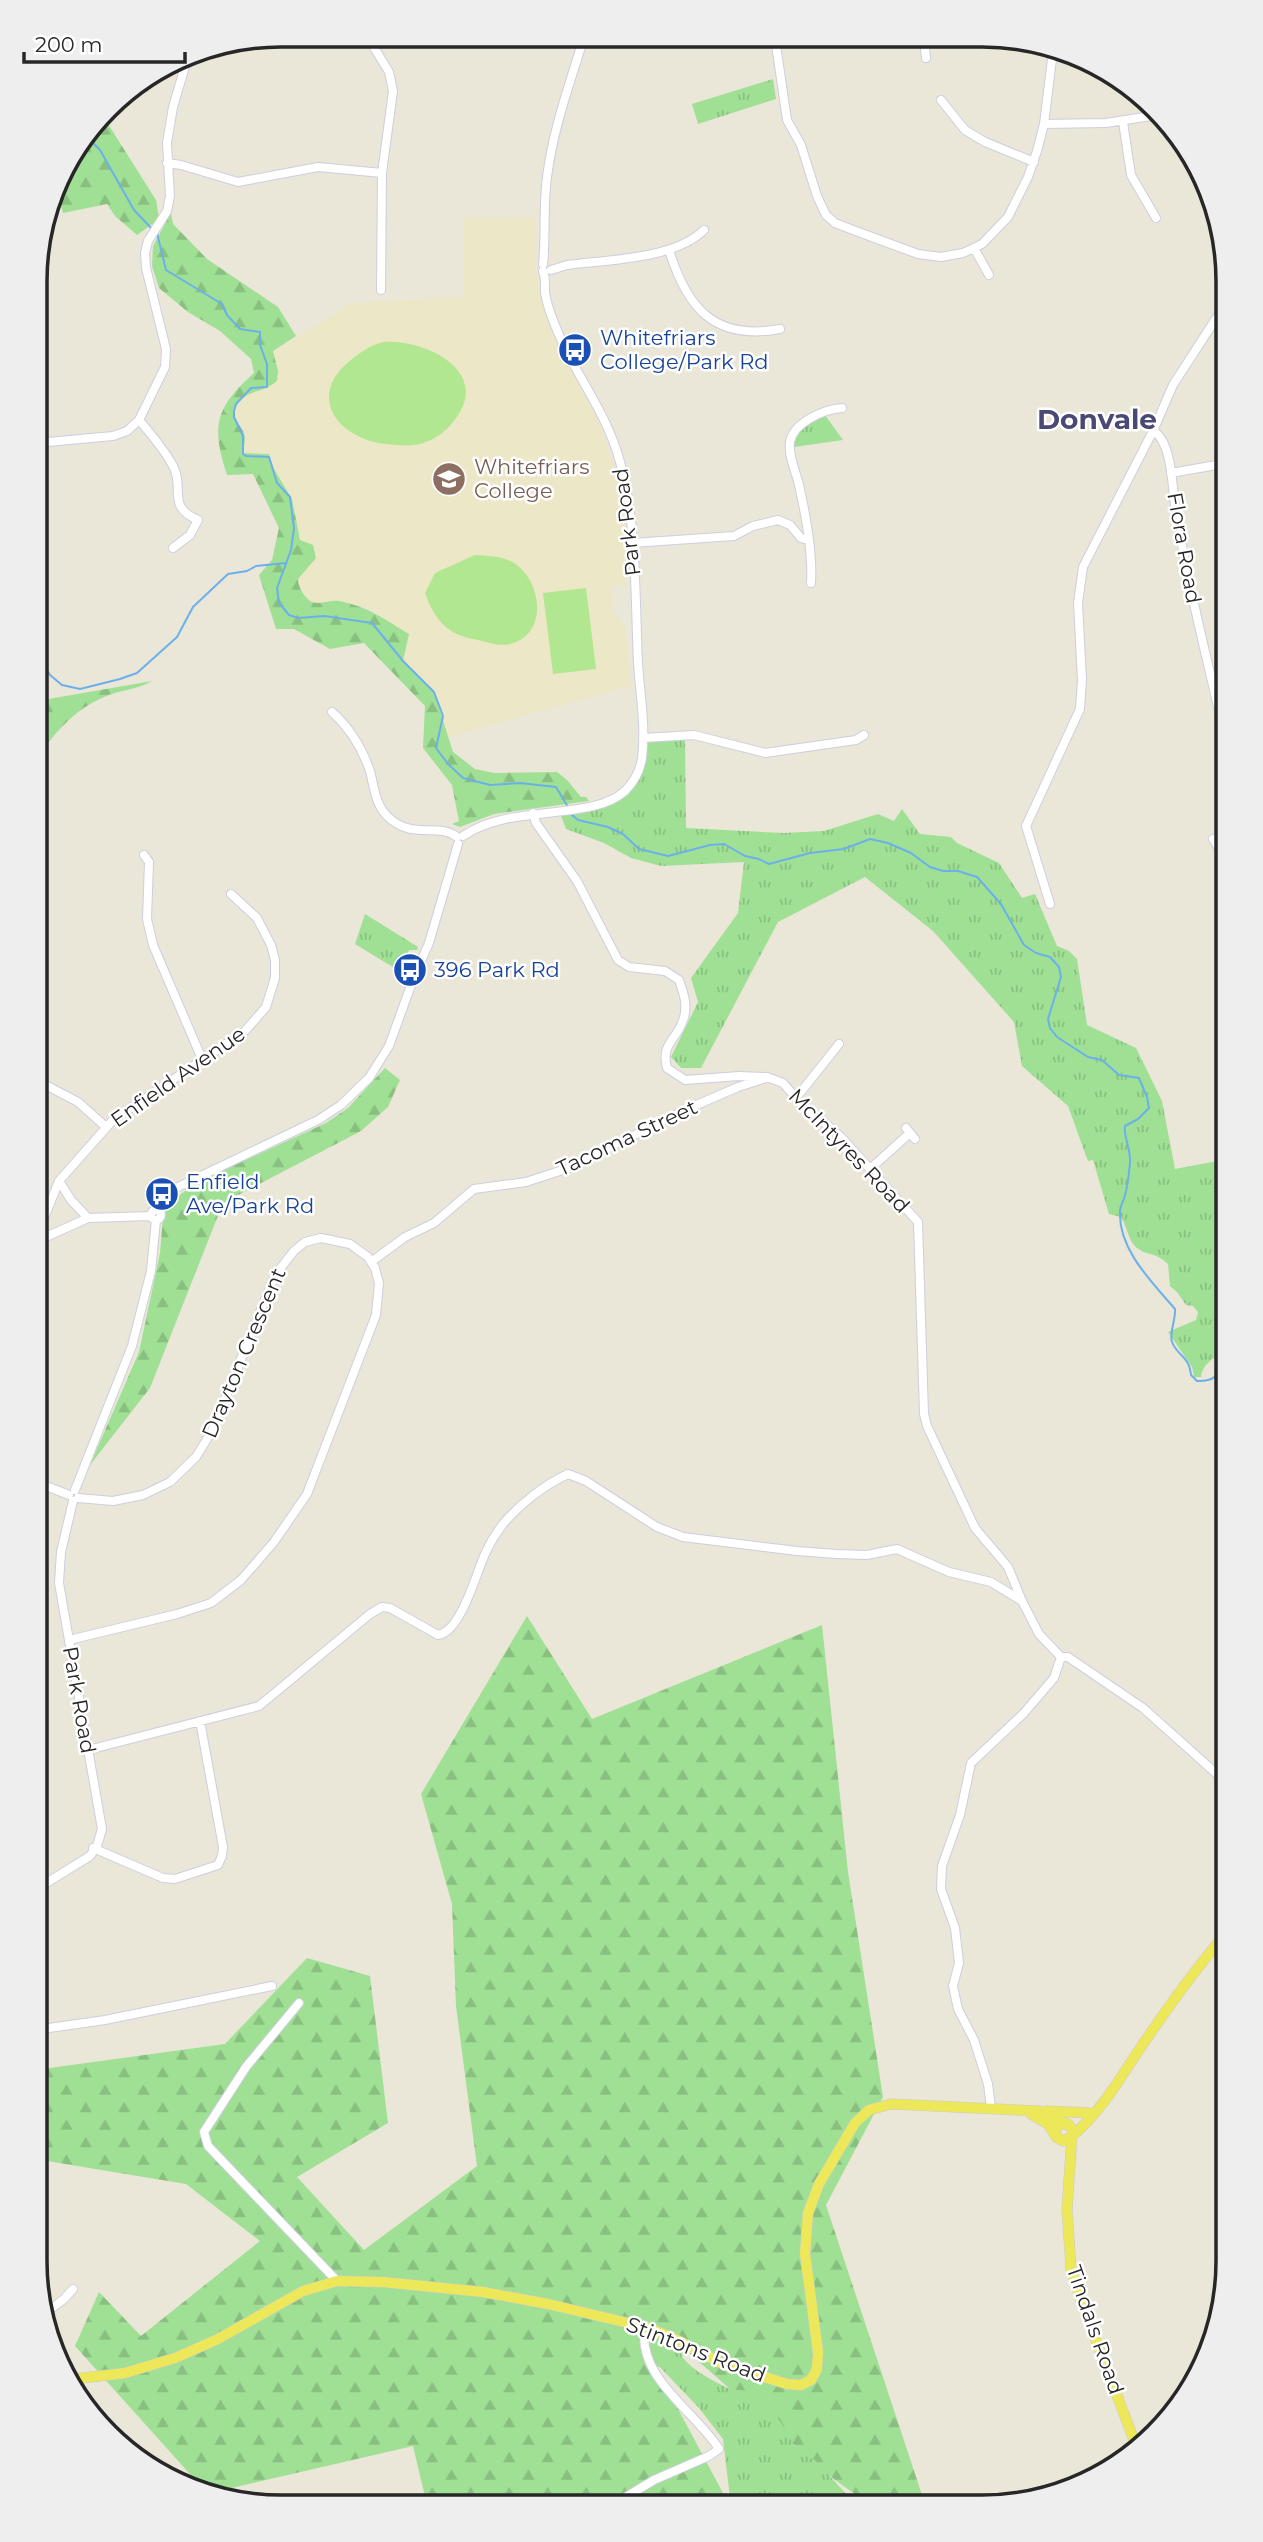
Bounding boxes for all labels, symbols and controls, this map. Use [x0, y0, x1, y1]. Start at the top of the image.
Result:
scale bar [24, 21, 186, 65]
text: 200 m [35, 32, 102, 57]
place label: Whitefriars College/Park Rd [600, 325, 769, 374]
bus stop icon: Whitefriars College/Park Rd [556, 331, 594, 369]
district label: Donvale [1037, 402, 1157, 436]
place label: Whitefriars College [474, 454, 589, 503]
school or university icon: Whitefriars College [430, 460, 468, 498]
street label: Park Road [607, 467, 646, 577]
street label: Flora Road [1162, 490, 1207, 605]
bus stop icon: 396 Park Rd [391, 951, 429, 989]
place label: 396 Park Rd [434, 957, 560, 982]
street label: Enfield Avenue [106, 1021, 250, 1132]
street label: McIntyres Road [784, 1083, 915, 1218]
street label: Tacoma Street [552, 1094, 701, 1181]
place label: Enfield Ave/Park Rd [186, 1169, 314, 1218]
bus stop icon: Enfield Ave/Park Rd [143, 1175, 181, 1213]
street label: Drayton Crescent [196, 1264, 291, 1442]
street label: Park Road [58, 1644, 101, 1755]
street label: Tindals Road [1062, 2262, 1129, 2398]
street label: Stintons Road [623, 2311, 769, 2388]

